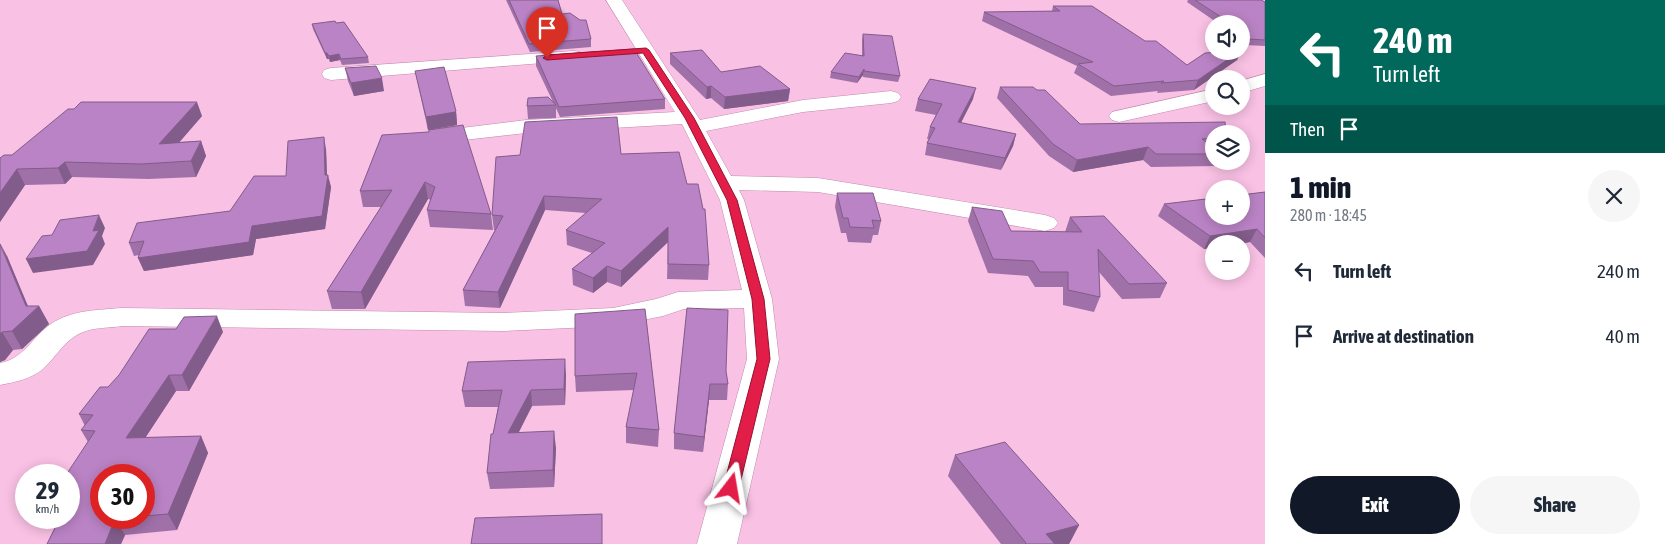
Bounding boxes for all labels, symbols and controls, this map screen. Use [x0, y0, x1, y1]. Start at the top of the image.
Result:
pin [526, 7, 568, 58]
icon: arrive [533, 14, 561, 42]
map controls [1205, 15, 1250, 280]
button: sound [1205, 15, 1250, 60]
icon: left [1290, 20, 1355, 85]
text: 240 m [1373, 20, 1452, 60]
text: Turn left [1373, 61, 1440, 87]
button: search [1205, 70, 1250, 115]
icon: arrive [1335, 115, 1363, 143]
text: Then [1290, 118, 1325, 140]
button: layers [1205, 125, 1250, 170]
text: 1 min [1290, 170, 1351, 204]
button: close [1588, 170, 1640, 222]
button: + [1205, 180, 1250, 225]
text: 280 m · 18:45 [1290, 206, 1367, 224]
button: − [1205, 235, 1250, 280]
icon: left [1290, 257, 1318, 285]
text: Turn left [1333, 260, 1391, 282]
text: 240 m [1597, 260, 1640, 282]
icon: arrive [1290, 322, 1318, 350]
text: Arrive at destination [1333, 325, 1474, 347]
text: 40 m [1606, 325, 1640, 347]
position arrow [704, 461, 756, 513]
speed limit sign: 30 [90, 464, 155, 529]
text: 29 [36, 476, 59, 504]
button: Exit [1290, 476, 1460, 534]
button: Share [1470, 476, 1640, 534]
text: km/h [36, 502, 59, 516]

